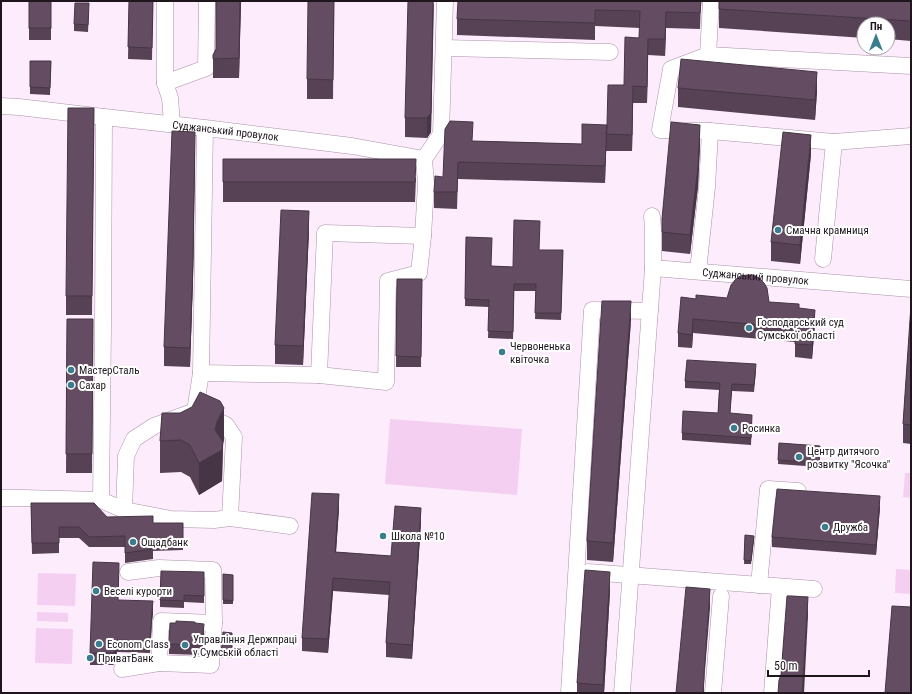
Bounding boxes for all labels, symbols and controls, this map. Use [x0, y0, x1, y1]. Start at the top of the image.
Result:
north arrow [856, 16, 896, 56]
text: Пн [870, 20, 882, 33]
street label: Суджанський провулок [172, 118, 280, 144]
place label: Смачна крамниця [786, 224, 869, 237]
marker: Смачна крамниця [773, 225, 783, 235]
street label: Суджанський провулок [702, 266, 810, 288]
place label: Господарський суд Сумської області [757, 316, 844, 342]
marker: Господарський суд Сумської області [744, 323, 754, 333]
place label: Червоненька квіточка [510, 340, 570, 366]
marker: Червоненька квіточка [497, 347, 507, 357]
place label: МастерСталь [79, 364, 139, 377]
marker: МастерСталь [66, 365, 76, 375]
place label: Сахар [79, 379, 106, 392]
marker: Сахар [66, 380, 76, 390]
place label: Росинка [742, 422, 780, 435]
marker: Росинка [729, 423, 739, 433]
place label: Центр дитячого розвитку "Ясочка" [807, 445, 890, 471]
marker: Центр дитячого розвитку "Ясочка" [794, 452, 804, 462]
place label: Дружба [833, 521, 868, 534]
marker: Дружба [820, 522, 830, 532]
place label: Школа №10 [391, 530, 445, 543]
marker: Школа №10 [378, 531, 388, 541]
place label: Ощадбанк [141, 536, 189, 549]
marker: Ощадбанк [128, 537, 138, 547]
place label: Веселі курорти [104, 585, 172, 598]
marker: Веселі курорти [91, 586, 101, 596]
place label: Управління Держпраці у Сумській області [193, 633, 297, 659]
place label: Econom Class [107, 638, 169, 651]
marker: Econom Class [94, 639, 104, 649]
marker: Управління Держпраці у Сумській області [180, 640, 190, 650]
place label: ПриватБанк [98, 652, 154, 665]
scale bar [768, 652, 869, 678]
marker: ПриватБанк [85, 653, 95, 663]
text: 50 m [774, 659, 798, 673]

